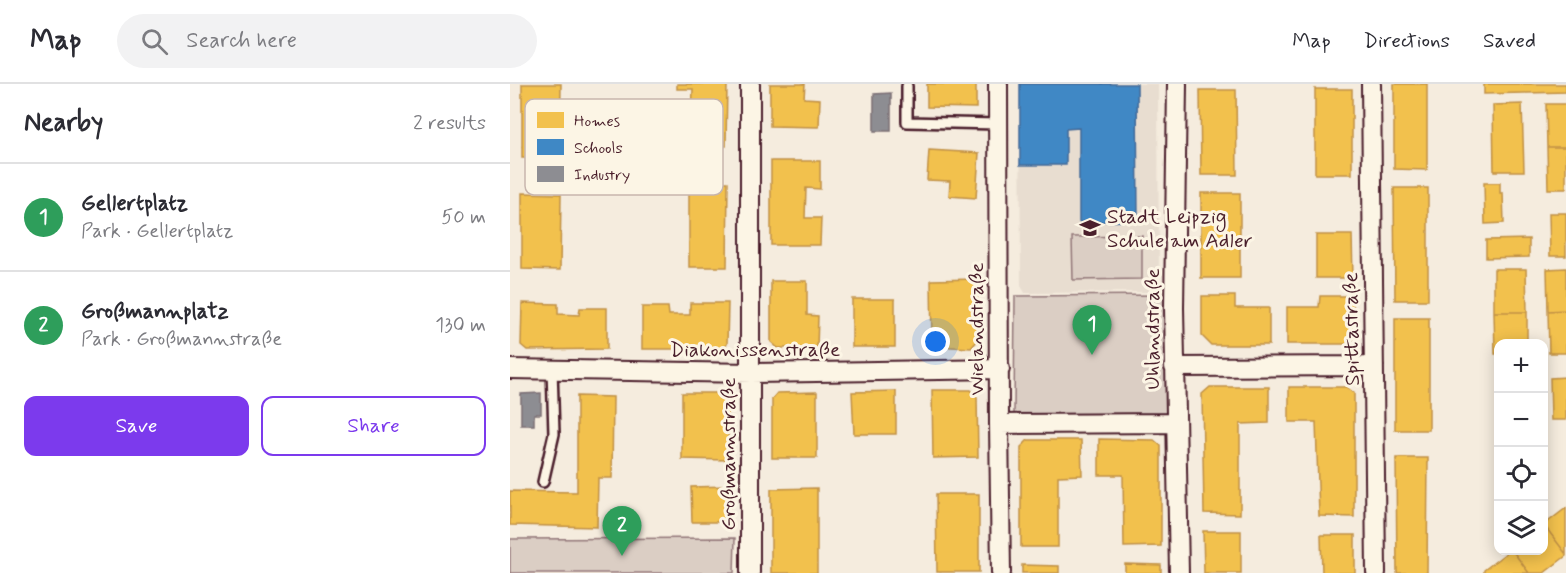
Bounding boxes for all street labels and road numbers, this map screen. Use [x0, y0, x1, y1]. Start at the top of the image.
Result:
street label: Wielandstraße [963, 263, 991, 395]
street label: Uhlandstraße [1139, 268, 1167, 390]
street label: Spittastraße [1337, 272, 1367, 386]
street label: Diakonissenstraße [670, 336, 840, 364]
street label: Großmannstraße [715, 377, 743, 531]

